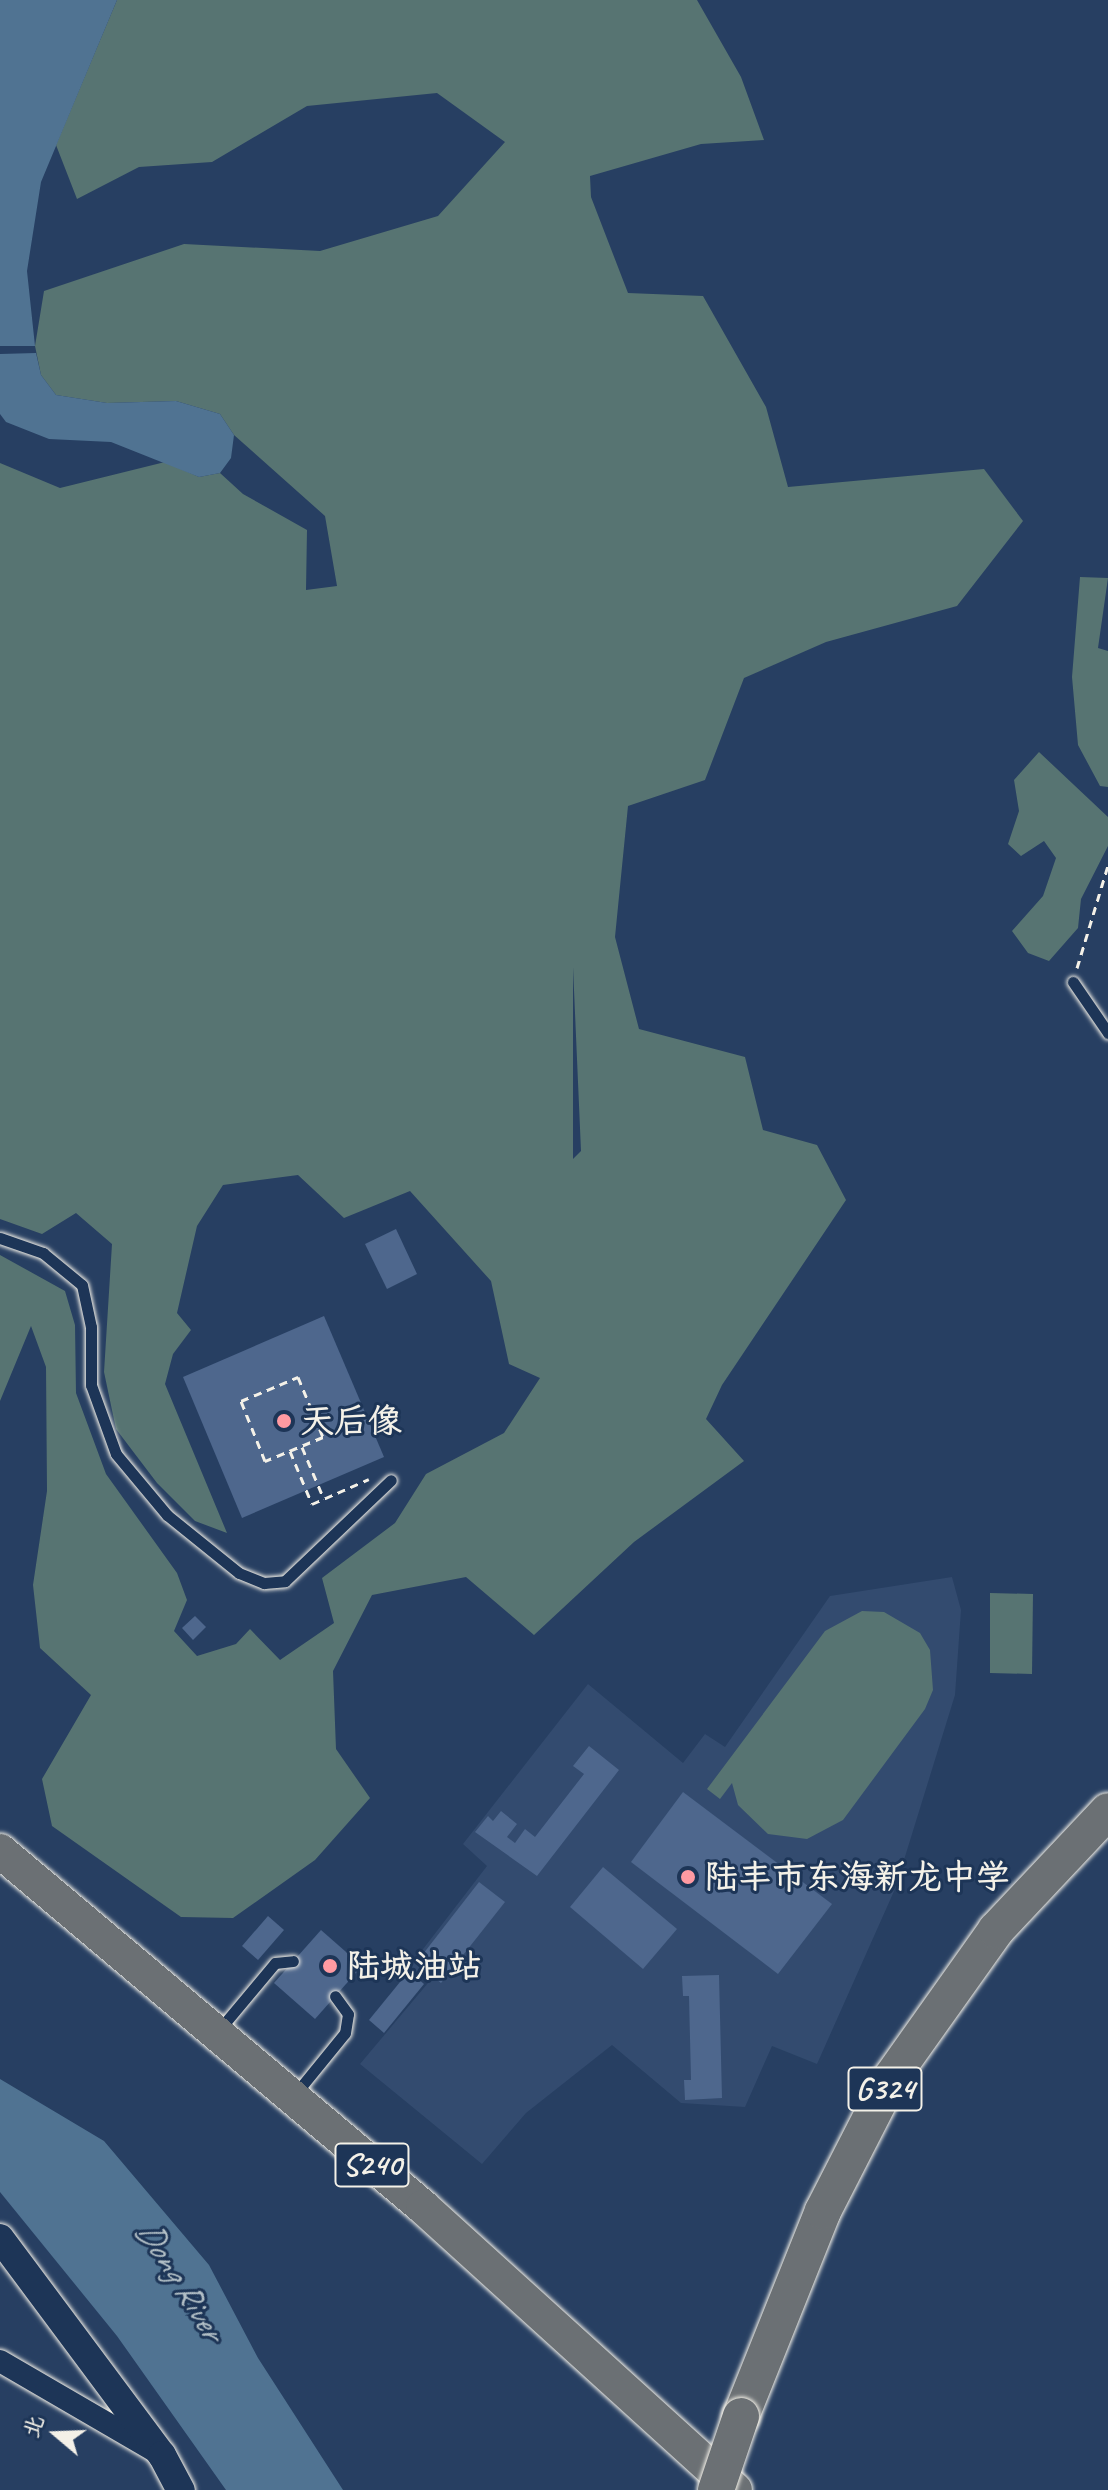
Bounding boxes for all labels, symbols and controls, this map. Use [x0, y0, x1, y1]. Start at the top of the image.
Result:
place label: 天后像 [300, 1401, 402, 1441]
marker: 天后像 [275, 1412, 293, 1430]
place label: 陆丰市东海新龙中学 [704, 1857, 1010, 1897]
marker: 陆丰市东海新龙中学 [679, 1868, 697, 1886]
place label: 陆城油站 [346, 1946, 482, 1986]
marker: 陆城油站 [321, 1957, 339, 1975]
road number: G324 [847, 2061, 923, 2117]
road number: S240 [334, 2137, 410, 2193]
water label: Dong River [126, 2211, 234, 2349]
north arrow [16, 2394, 96, 2474]
text: 北 [16, 2411, 50, 2441]

